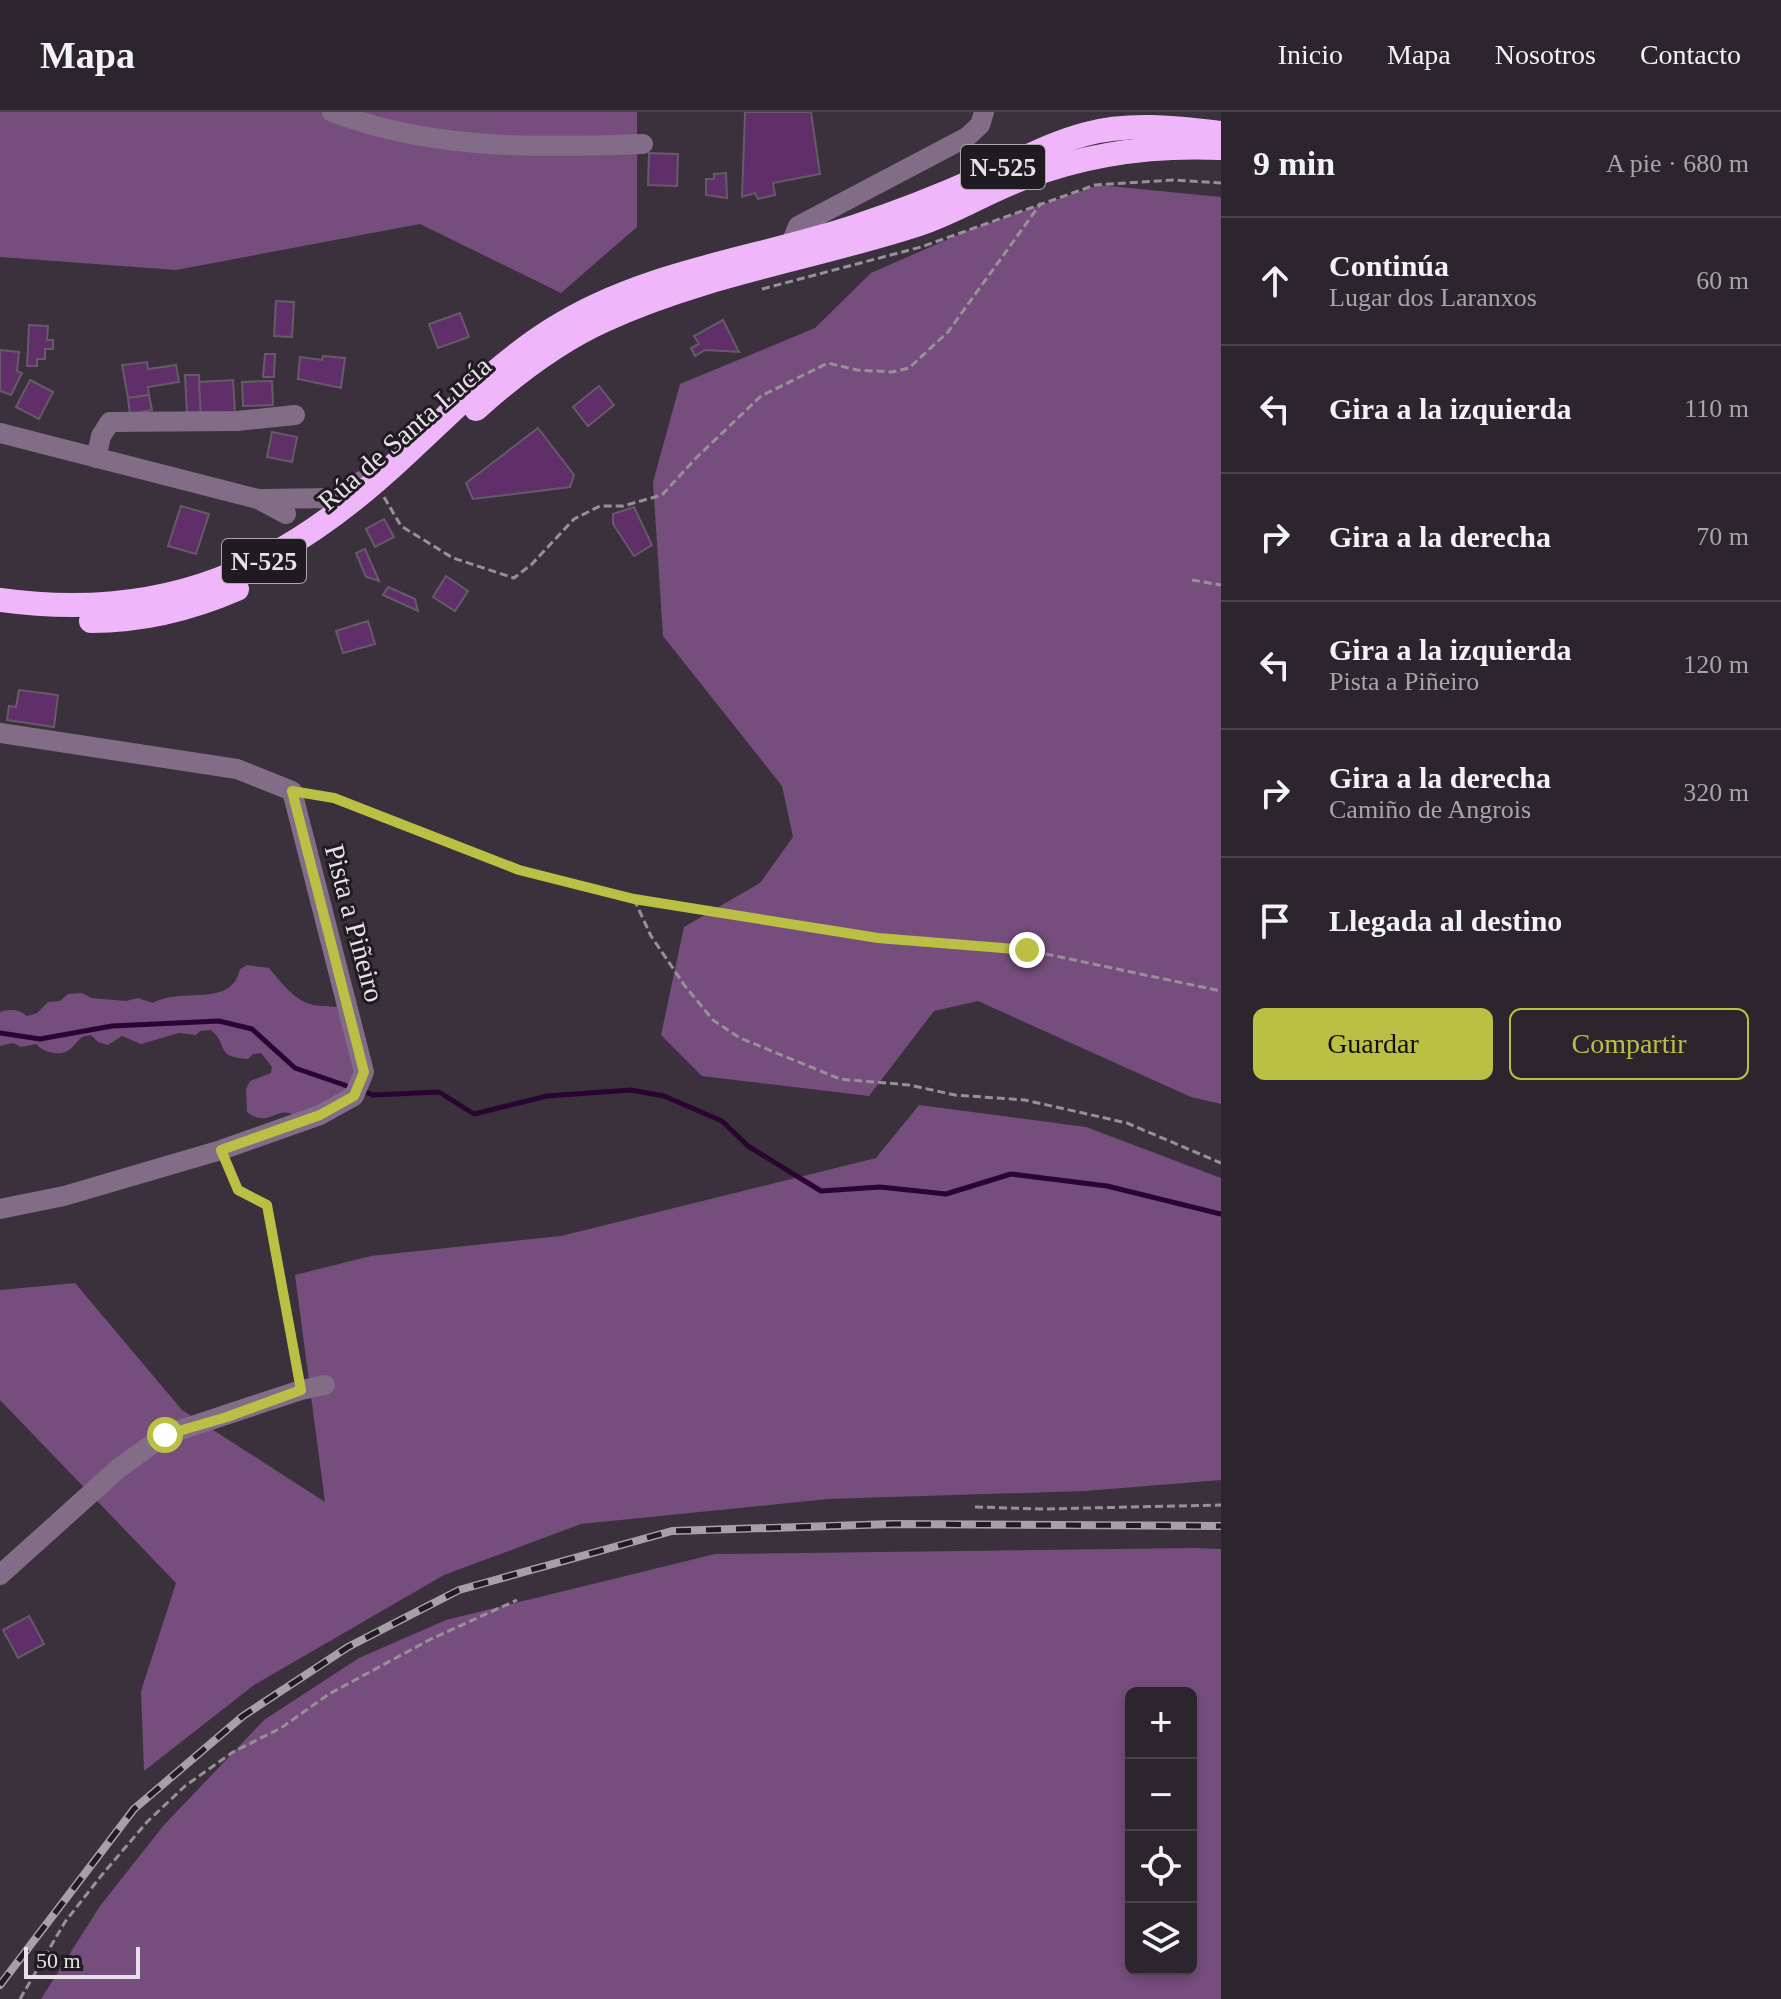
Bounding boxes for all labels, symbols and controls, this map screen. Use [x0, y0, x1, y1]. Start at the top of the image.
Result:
text: Mapa [40, 34, 135, 76]
text: Inicio [1278, 39, 1343, 70]
text: Mapa [1387, 39, 1451, 70]
text: Nosotros [1495, 39, 1596, 70]
text: Contacto [1640, 39, 1741, 70]
road number: N-525 [961, 145, 1045, 189]
text: 9 min [1253, 145, 1335, 182]
text: A pie · 680 m [1606, 149, 1749, 178]
text: Continúa [1329, 249, 1449, 282]
icon: ahead [1253, 259, 1297, 303]
text: 60 m [1696, 266, 1749, 295]
text: Lugar dos Laranxos [1329, 283, 1537, 312]
street label: Rúa de Santa Lucía [312, 350, 497, 517]
icon: left [1253, 387, 1297, 431]
text: Gira a la izquierda [1329, 392, 1572, 425]
text: 110 m [1684, 394, 1749, 423]
icon: right [1253, 515, 1297, 559]
text: Gira a la derecha [1329, 520, 1551, 553]
text: 70 m [1696, 522, 1749, 551]
road number: N-525 [222, 539, 306, 583]
text: Gira a la izquierda [1329, 633, 1572, 666]
icon: left [1253, 643, 1297, 687]
text: 120 m [1683, 650, 1749, 679]
text: Pista a Piñeiro [1329, 667, 1479, 696]
text: Gira a la derecha [1329, 761, 1551, 794]
icon: right [1253, 771, 1297, 815]
text: 320 m [1683, 778, 1749, 807]
text: Camiño de Angrois [1329, 795, 1531, 824]
street label: Pista a Piñeiro [319, 841, 390, 1005]
icon: arrive [1253, 899, 1297, 943]
text: Llegada al destino [1329, 904, 1562, 937]
route end [1009, 932, 1045, 968]
button: Guardar [1253, 1008, 1493, 1080]
button: Compartir [1509, 1008, 1749, 1080]
route start [147, 1417, 183, 1453]
map controls [1125, 1687, 1197, 1975]
button: + [1125, 1687, 1197, 1759]
button: − [1125, 1759, 1197, 1831]
button: locate [1125, 1831, 1197, 1903]
button: layers [1125, 1903, 1197, 1975]
scale bar [24, 1943, 140, 1979]
text: 50 m [36, 1948, 81, 1973]

